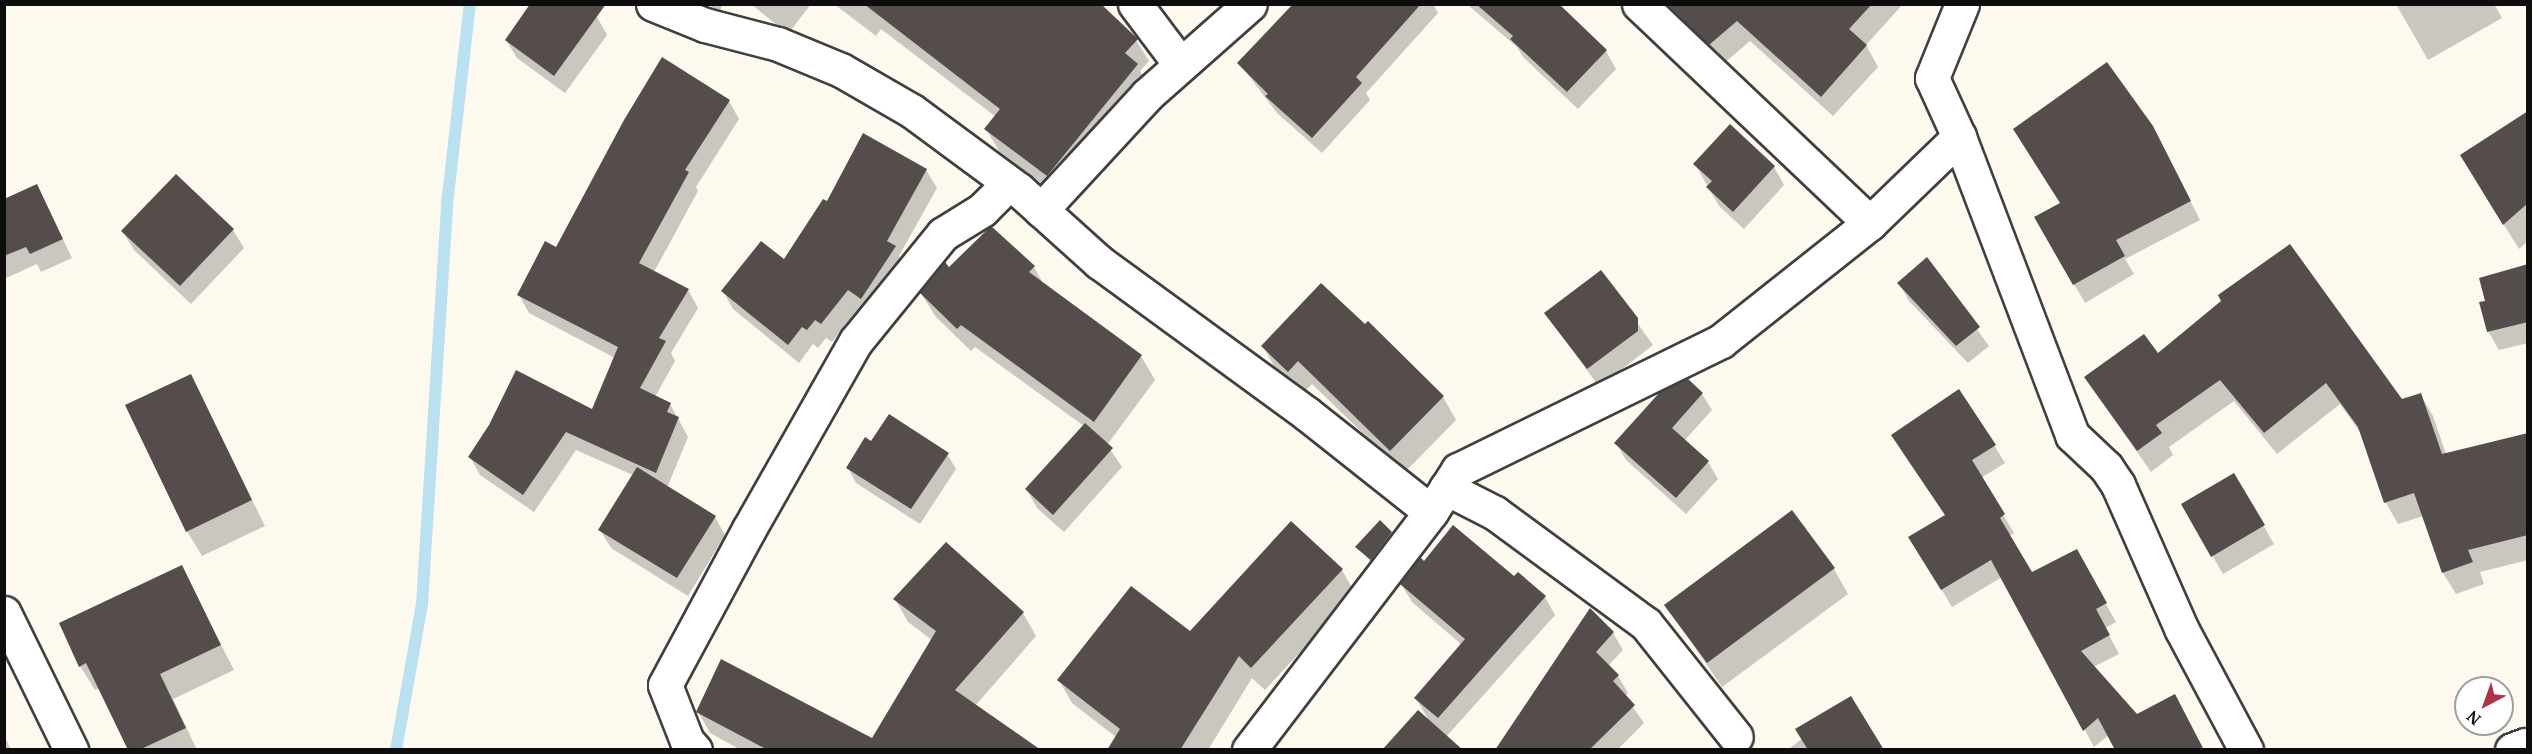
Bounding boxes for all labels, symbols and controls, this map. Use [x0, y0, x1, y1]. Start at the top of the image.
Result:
north arrow [2454, 676, 2514, 736]
text: N [2462, 706, 2485, 730]

